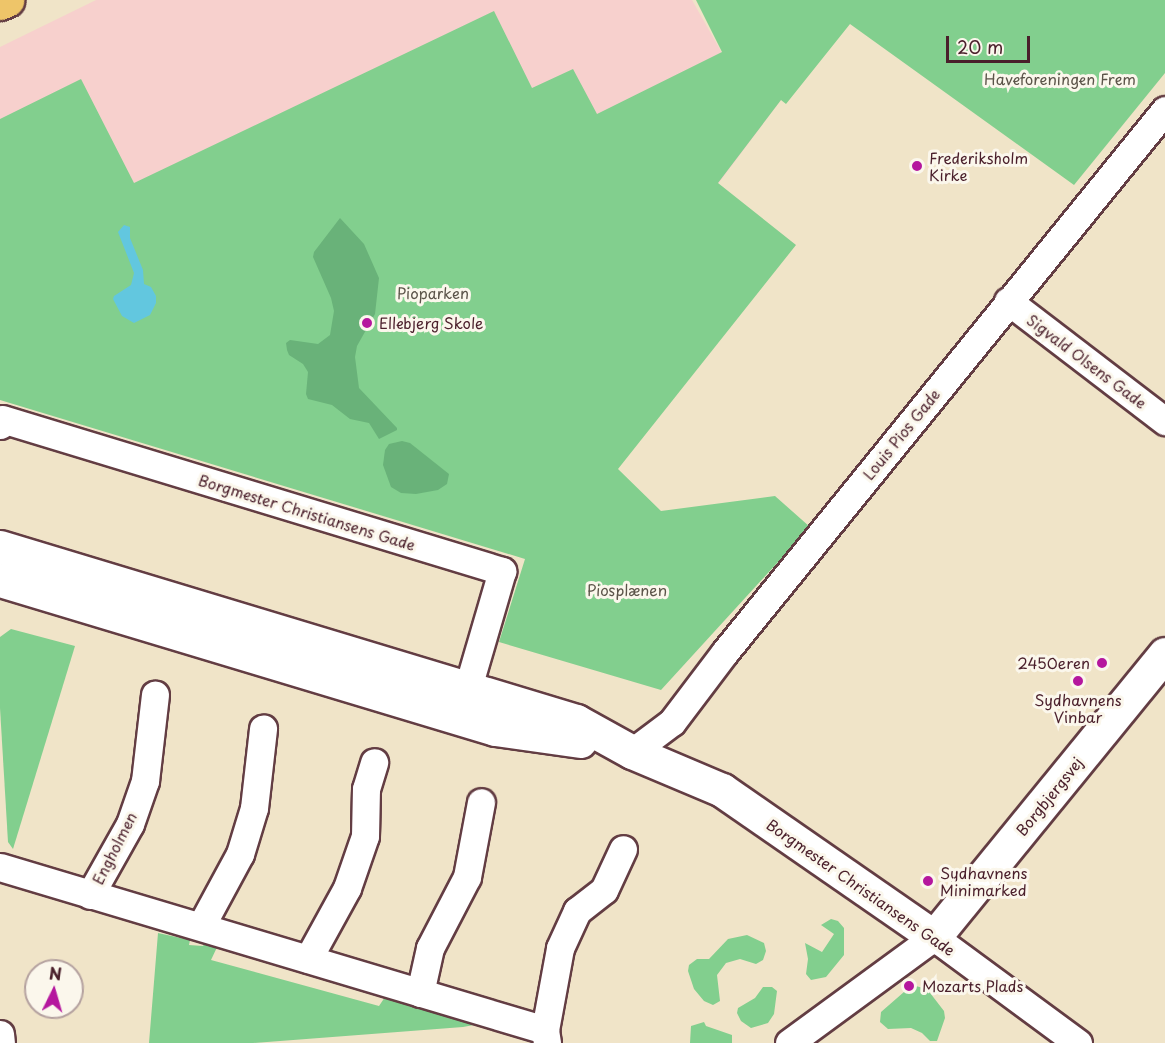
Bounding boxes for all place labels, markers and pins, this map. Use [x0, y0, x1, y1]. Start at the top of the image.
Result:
place label: Frederiksholm Kirke [929, 148, 1028, 183]
marker: Frederiksholm Kirke [910, 159, 924, 173]
place label: Ellebjerg Skole [379, 314, 484, 332]
marker: Ellebjerg Skole [360, 316, 374, 330]
place label: 2450eren [1017, 654, 1090, 672]
marker: 2450eren [1095, 656, 1109, 670]
marker: Sydhavnens Vinbar [1071, 674, 1085, 688]
place label: Sydhavnens Vinbar [1034, 690, 1122, 725]
place label: Sydhavnens Minimarked [940, 863, 1027, 898]
marker: Sydhavnens Minimarked [921, 874, 935, 888]
marker: Mozarts Plads [900, 977, 918, 995]
place label: Mozarts Plads [922, 977, 1024, 995]

